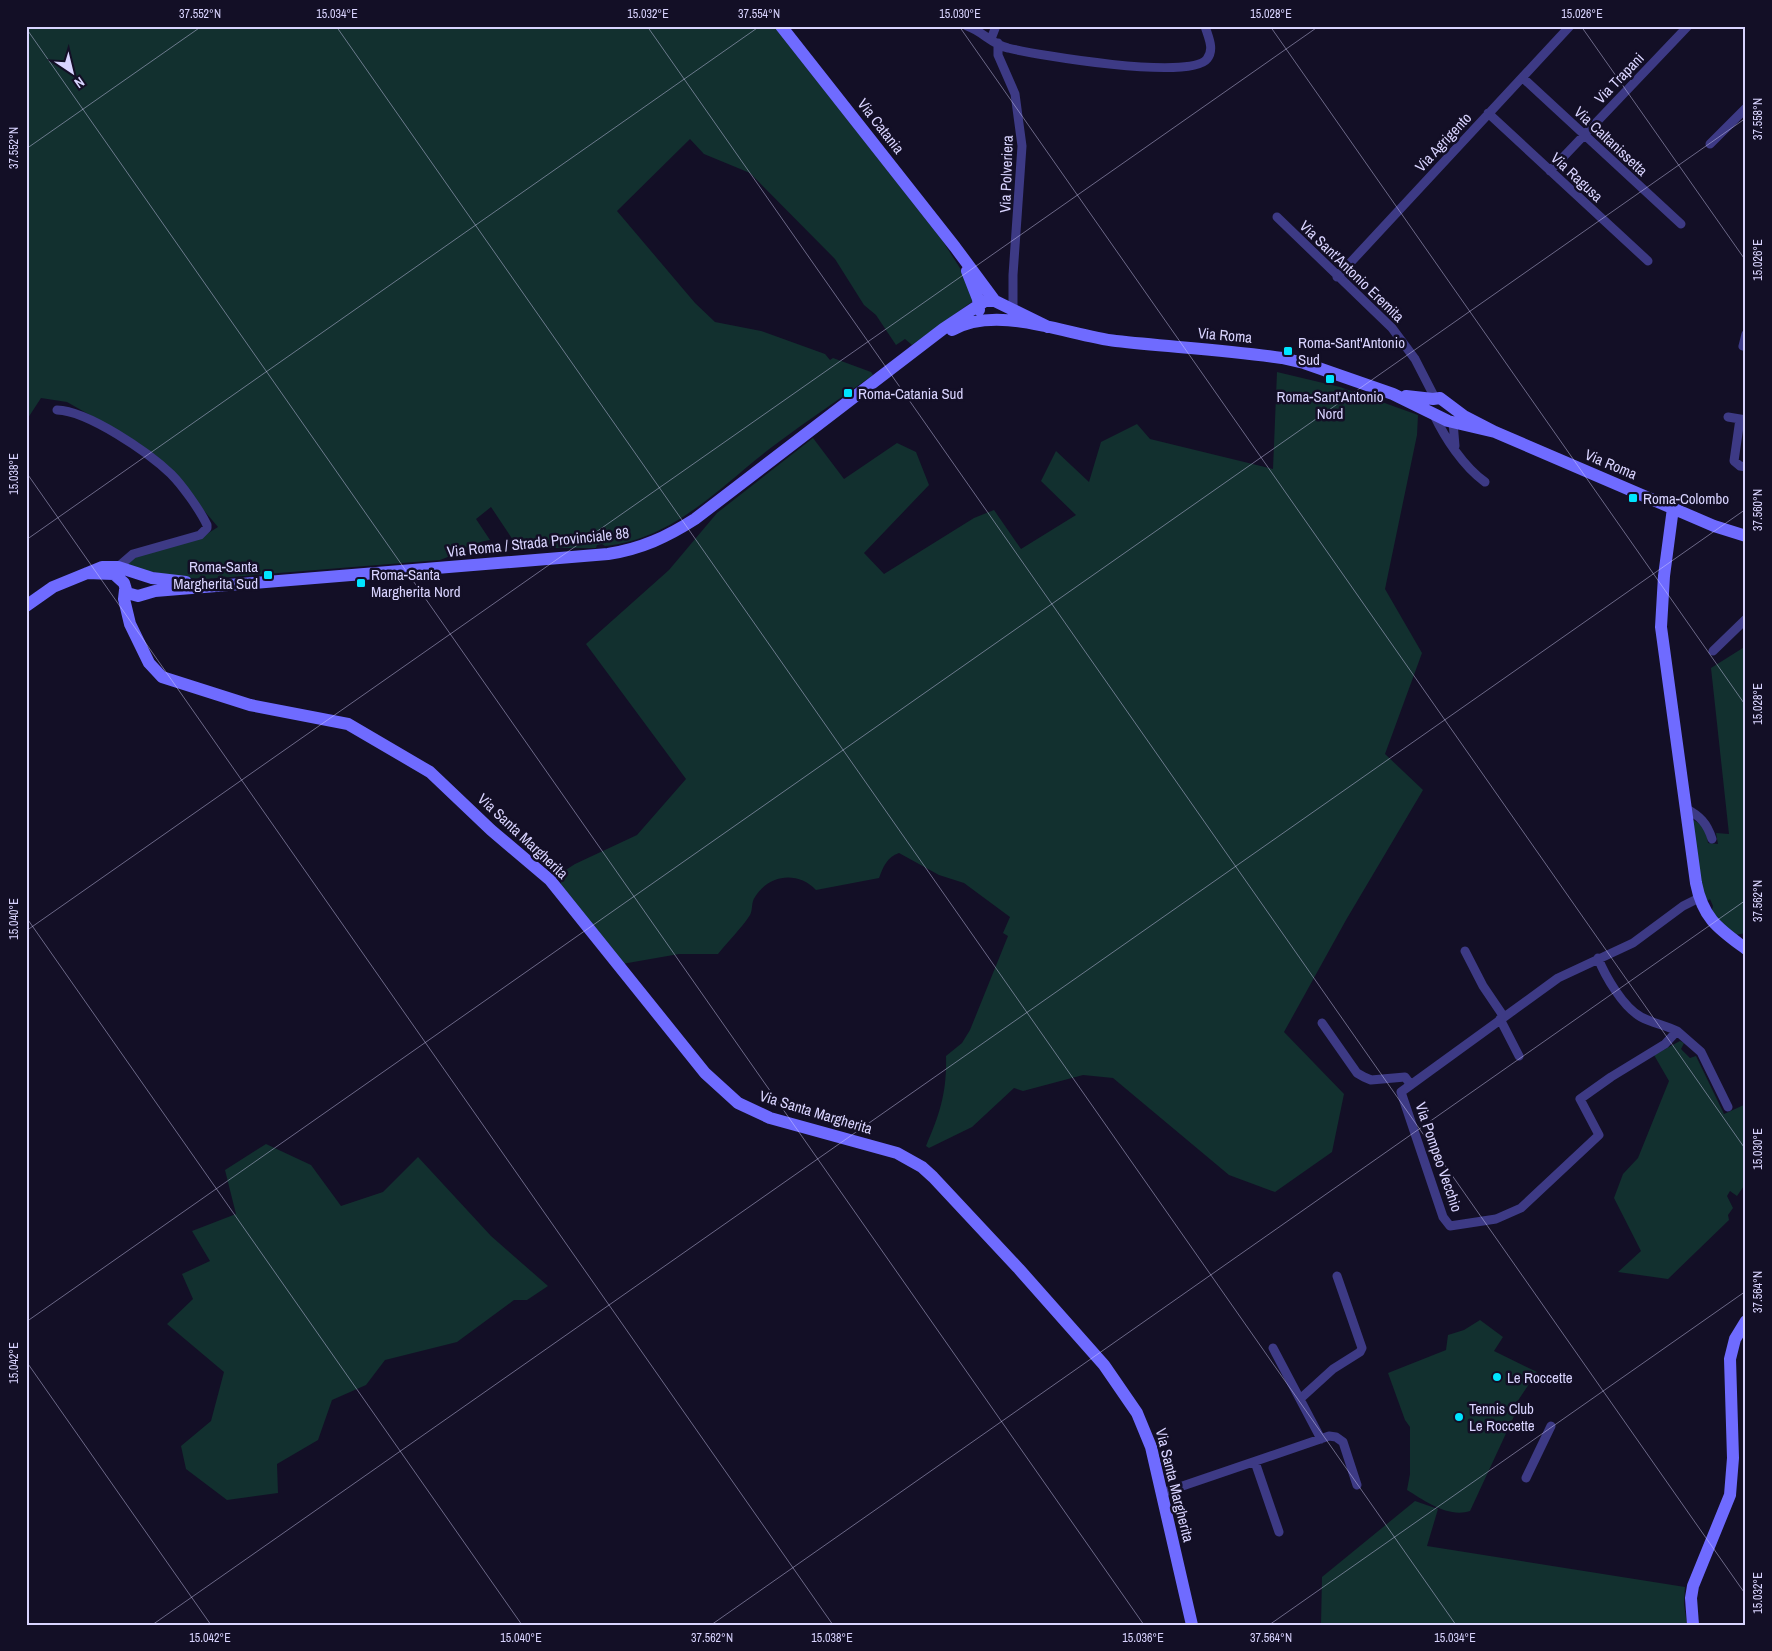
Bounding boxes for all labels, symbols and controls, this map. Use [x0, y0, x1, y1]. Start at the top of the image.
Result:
text: 37.552°N [179, 6, 221, 22]
text: 15.034°E [316, 6, 358, 22]
text: 15.032°E [627, 6, 669, 22]
text: 37.554°N [738, 6, 780, 22]
text: 15.030°E [939, 6, 981, 22]
text: 15.028°E [1250, 6, 1292, 22]
text: 15.026°E [1561, 6, 1603, 22]
north arrow [48, 48, 98, 98]
street label: Via Trapani [1589, 48, 1649, 108]
text: N [71, 73, 88, 92]
street label: Via Catania [853, 94, 909, 158]
text: 37.558°N [1750, 98, 1766, 140]
street label: Via Caltanissetta [1570, 101, 1652, 181]
street label: Via Agrigento [1410, 108, 1476, 176]
text: 37.552°N [6, 127, 22, 169]
street label: Via Polveriera [994, 135, 1018, 213]
street label: Via Ragusa [1546, 147, 1608, 207]
street label: Via Sant'Antonio Eremita [1295, 215, 1409, 327]
text: 15.026°E [1750, 239, 1766, 281]
street label: Via Roma [1197, 322, 1253, 348]
place label: Roma-Sant'Antonio Sud [1298, 332, 1405, 370]
marker: Roma-Sant'Antonio Sud [1282, 345, 1294, 357]
marker: Roma-Sant'Antonio Nord [1324, 373, 1336, 385]
place label: Roma-Catania Sud [858, 383, 963, 404]
place label: Roma-Sant'Antonio Nord [1277, 386, 1384, 424]
marker: Roma-Catania Sud [842, 387, 854, 399]
street label: Via Roma [1582, 444, 1640, 484]
text: 15.038°E [6, 453, 22, 495]
place label: Roma-Colombo [1643, 488, 1729, 509]
text: 37.560°N [1750, 489, 1766, 531]
marker: Roma-Colombo [1627, 492, 1639, 504]
street label: Via Roma / Strada Provinciale 88 [446, 522, 630, 562]
place label: Roma-Santa Margherita Sud [173, 556, 258, 594]
place label: Roma-Santa Margherita Nord [371, 564, 461, 602]
marker: Roma-Santa Margherita Sud [262, 569, 274, 581]
marker: Roma-Santa Margherita Nord [355, 577, 367, 589]
text: 15.028°E [1750, 683, 1766, 725]
street label: Via Santa Margherita [473, 789, 573, 884]
text: 37.562°N [1750, 880, 1766, 922]
text: 15.040°E [6, 898, 22, 940]
street label: Via Santa Margherita [757, 1085, 875, 1139]
street label: Via Pompeo Vecchio [1410, 1099, 1468, 1215]
text: 15.030°E [1750, 1128, 1766, 1170]
text: 37.564°N [1750, 1271, 1766, 1313]
text: 15.042°E [6, 1342, 22, 1384]
place label: Le Roccette [1507, 1367, 1573, 1388]
marker: Le Roccette [1491, 1371, 1503, 1383]
place label: Tennis Club Le Roccette [1469, 1398, 1535, 1436]
marker: Tennis Club Le Roccette [1453, 1411, 1465, 1423]
street label: Via Santa Margherita [1151, 1426, 1199, 1544]
text: 15.032°E [1750, 1572, 1766, 1614]
text: 15.042°E [189, 1630, 231, 1646]
text: 15.040°E [500, 1630, 542, 1646]
text: 37.562°N [691, 1630, 733, 1646]
text: 15.038°E [811, 1630, 853, 1646]
text: 15.036°E [1122, 1630, 1164, 1646]
text: 37.564°N [1250, 1630, 1292, 1646]
text: 15.034°E [1434, 1630, 1476, 1646]

